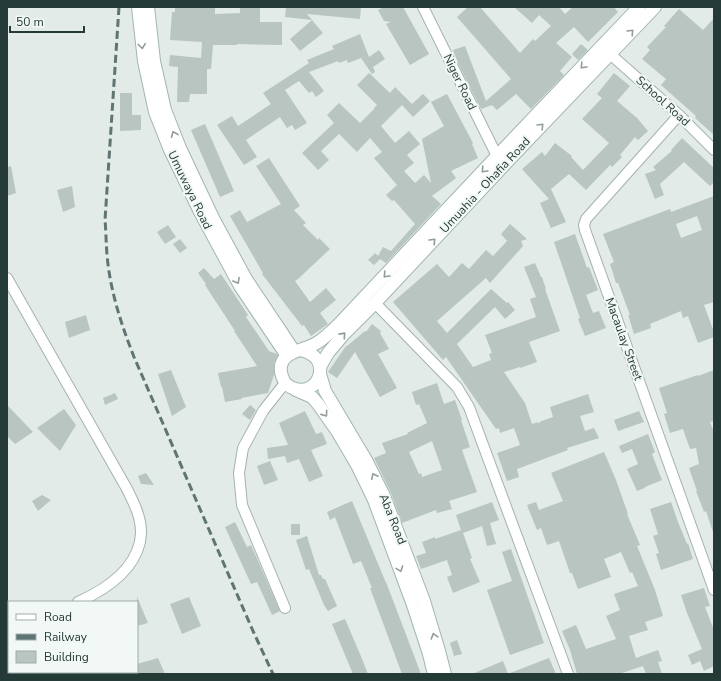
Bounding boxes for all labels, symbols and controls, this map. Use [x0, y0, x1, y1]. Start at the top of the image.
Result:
scale bar [10, 8, 84, 34]
text: 50 m [16, 14, 44, 30]
one-way arrow [626, 29, 634, 37]
one-way arrow [137, 43, 146, 49]
street label: Niger Road [440, 51, 480, 113]
one-way arrow [581, 61, 588, 69]
street label: School Road [633, 72, 693, 130]
one-way arrow [536, 123, 544, 131]
one-way arrow [171, 130, 179, 137]
street label: Umuahia - Ohafia Road [436, 134, 534, 236]
street label: Umuwaya Road [164, 148, 216, 232]
one-way arrow [481, 165, 489, 173]
one-way arrow [428, 238, 435, 246]
one-way arrow [383, 270, 390, 278]
one-way arrow [233, 277, 240, 284]
street label: Macaulay Street [602, 295, 647, 383]
one-way arrow [338, 333, 345, 340]
one-way arrow [320, 410, 327, 417]
one-way arrow [371, 472, 379, 480]
street label: Aba Road [376, 491, 410, 547]
one-way arrow [396, 565, 404, 572]
legend [8, 601, 138, 673]
text: Road [44, 609, 72, 625]
text: Railway [44, 629, 88, 645]
one-way arrow [431, 633, 439, 640]
text: Building [44, 649, 89, 665]

